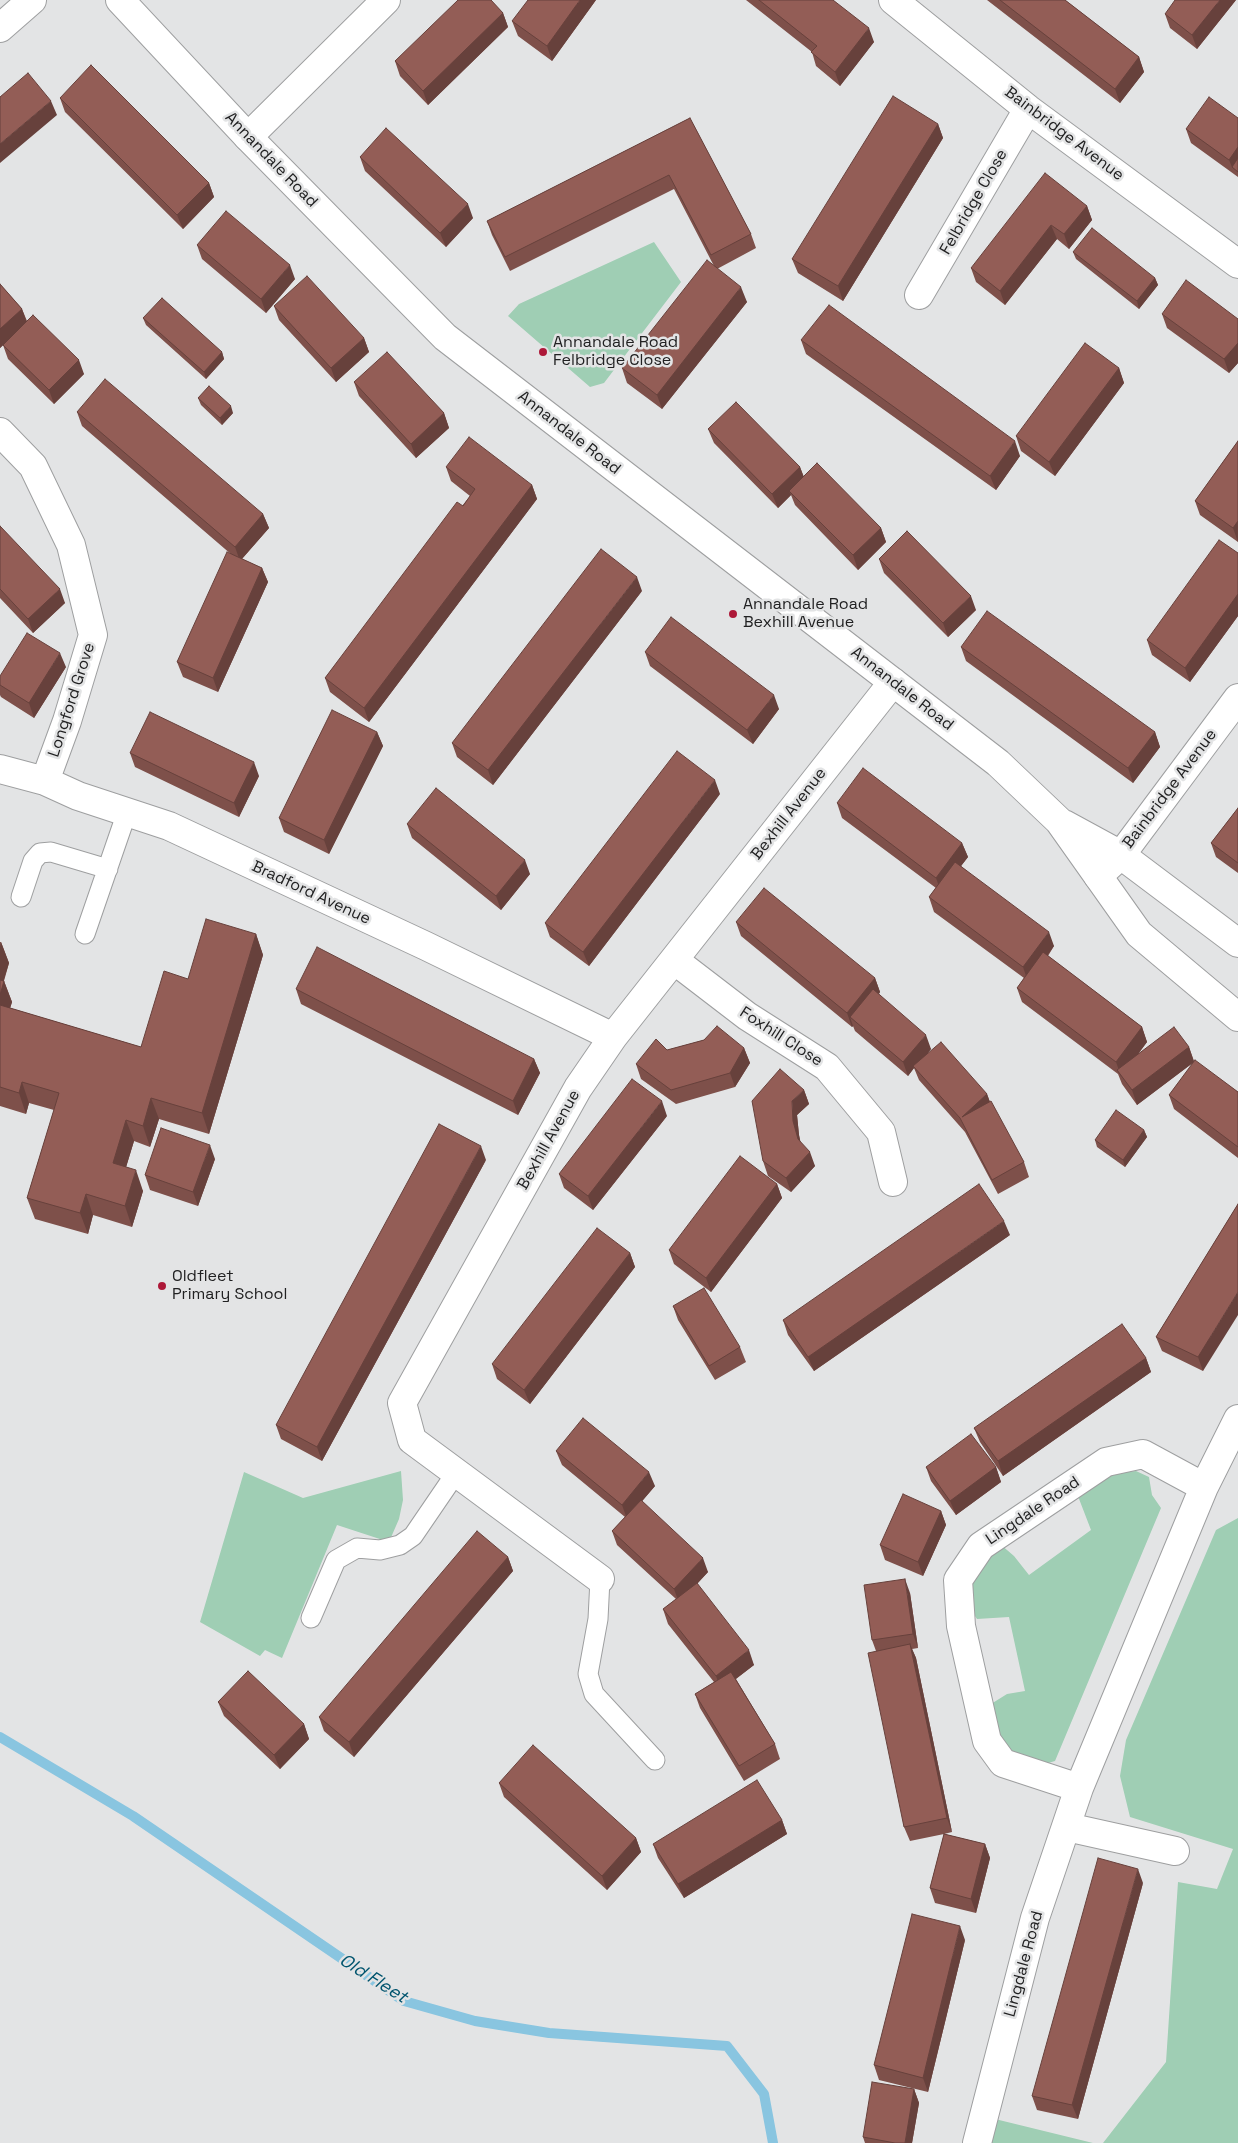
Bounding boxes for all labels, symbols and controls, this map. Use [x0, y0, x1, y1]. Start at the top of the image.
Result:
street label: Bainbridge Avenue [1001, 83, 1127, 185]
street label: Annandale Road [221, 108, 321, 212]
street label: Felbridge Close [936, 146, 1012, 258]
place label: Annandale Road Felbridge Close [553, 333, 678, 371]
marker: Annandale Road Felbridge Close [537, 346, 549, 358]
street label: Annandale Road [514, 387, 624, 479]
place label: Annandale Road Bexhill Avenue [743, 595, 868, 633]
marker: Annandale Road Bexhill Avenue [727, 608, 739, 620]
street label: Longford Grove [44, 640, 100, 760]
street label: Annandale Road [847, 643, 957, 735]
street label: Bainbridge Avenue [1119, 726, 1221, 852]
street label: Bexhill Avenue [747, 764, 831, 864]
street label: Bradford Avenue [249, 857, 373, 929]
street label: Foxhill Close [736, 1003, 826, 1071]
street label: Bexhill Avenue [514, 1087, 584, 1193]
place label: Oldfleet Primary School [172, 1267, 287, 1305]
marker: Oldfleet Primary School [156, 1280, 168, 1292]
street label: Lingdale Road [982, 1473, 1084, 1549]
street label: Lingdale Road [1001, 1909, 1047, 2019]
water label: Old Fleet [335, 1950, 411, 2008]

